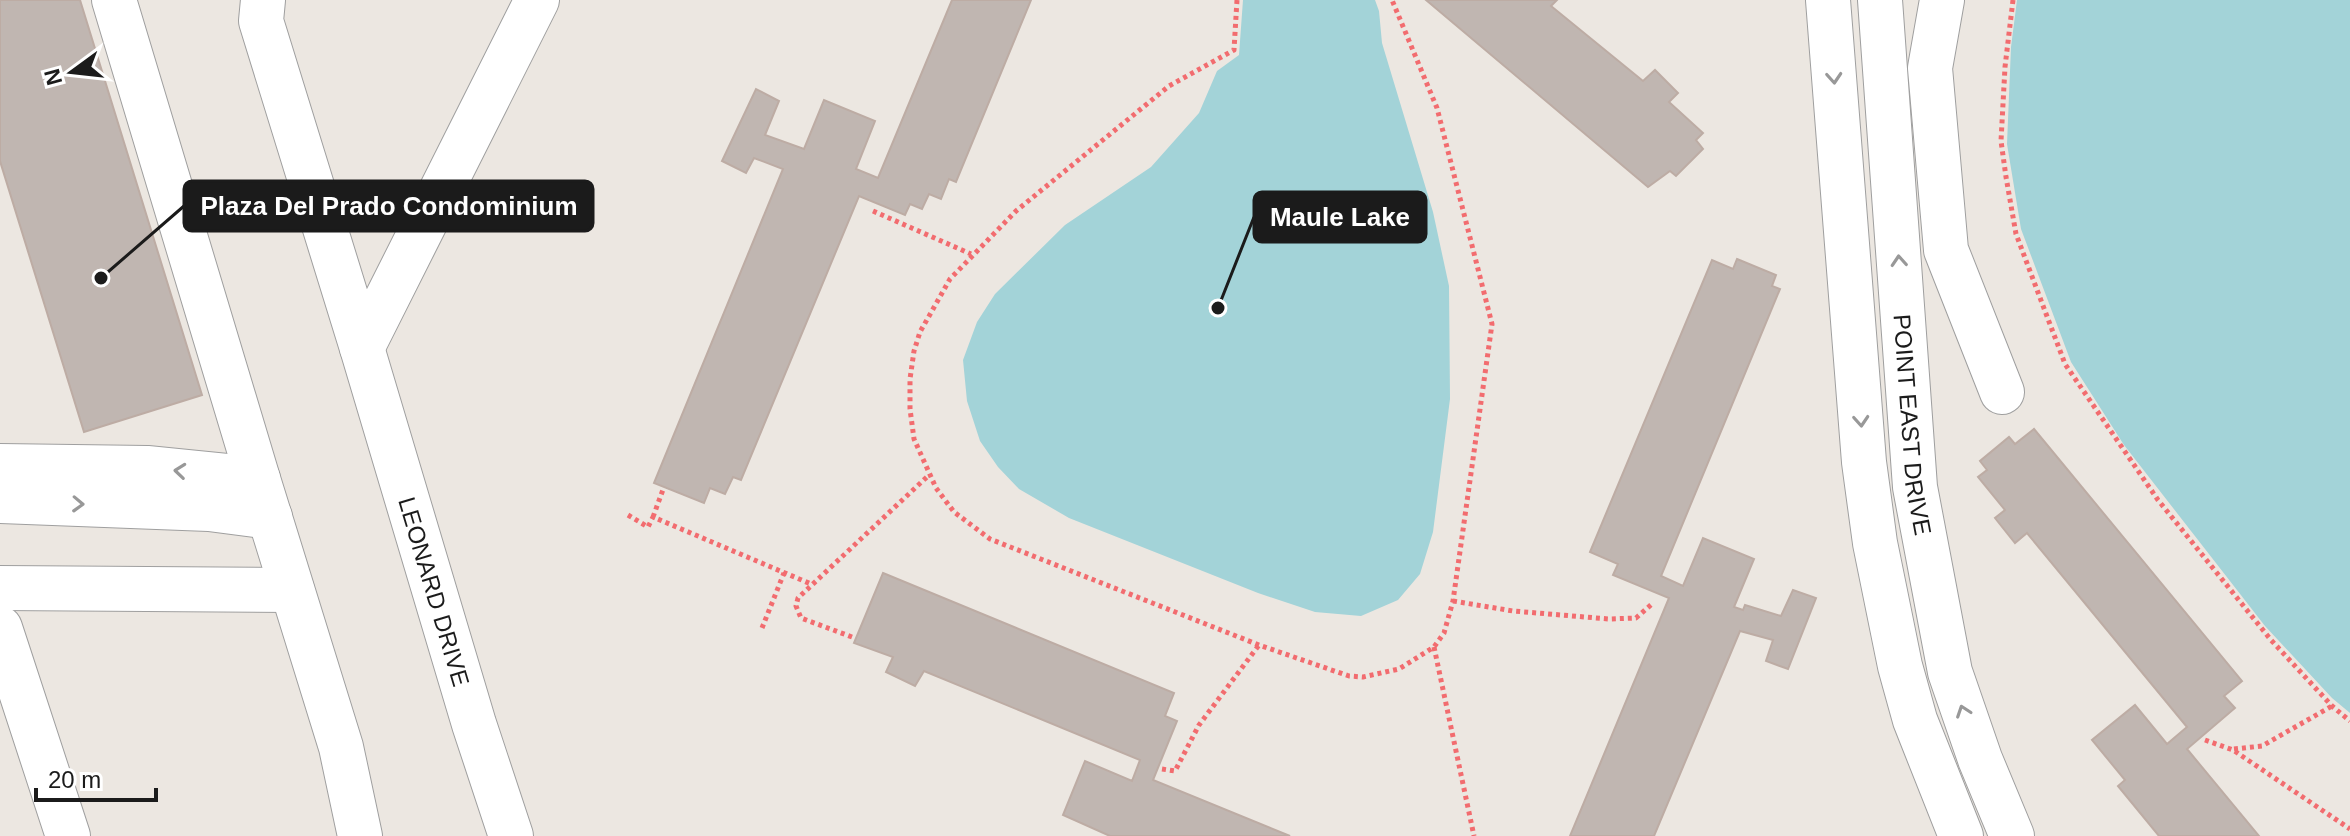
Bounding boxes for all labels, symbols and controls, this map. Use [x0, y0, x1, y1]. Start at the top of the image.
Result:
north arrow [32, 32, 112, 112]
text: N [39, 66, 67, 88]
one-way arrow [1825, 72, 1842, 85]
callout: Plaza Del Prado Condominium [184, 181, 593, 231]
text: Plaza Del Prado Condominium [200, 191, 578, 221]
callout: Maule Lake [1254, 192, 1426, 242]
text: Maule Lake [1270, 202, 1410, 232]
one-way arrow [1891, 254, 1908, 267]
street label: POINT EAST DRIVE [1889, 313, 1937, 537]
one-way arrow [1852, 415, 1869, 428]
one-way arrow [173, 463, 186, 480]
street label: LEONARD DRIVE [394, 494, 475, 689]
one-way arrow [72, 495, 85, 512]
one-way arrow [1957, 705, 1973, 719]
scale bar [36, 752, 156, 802]
text: 20 m [48, 766, 101, 793]

